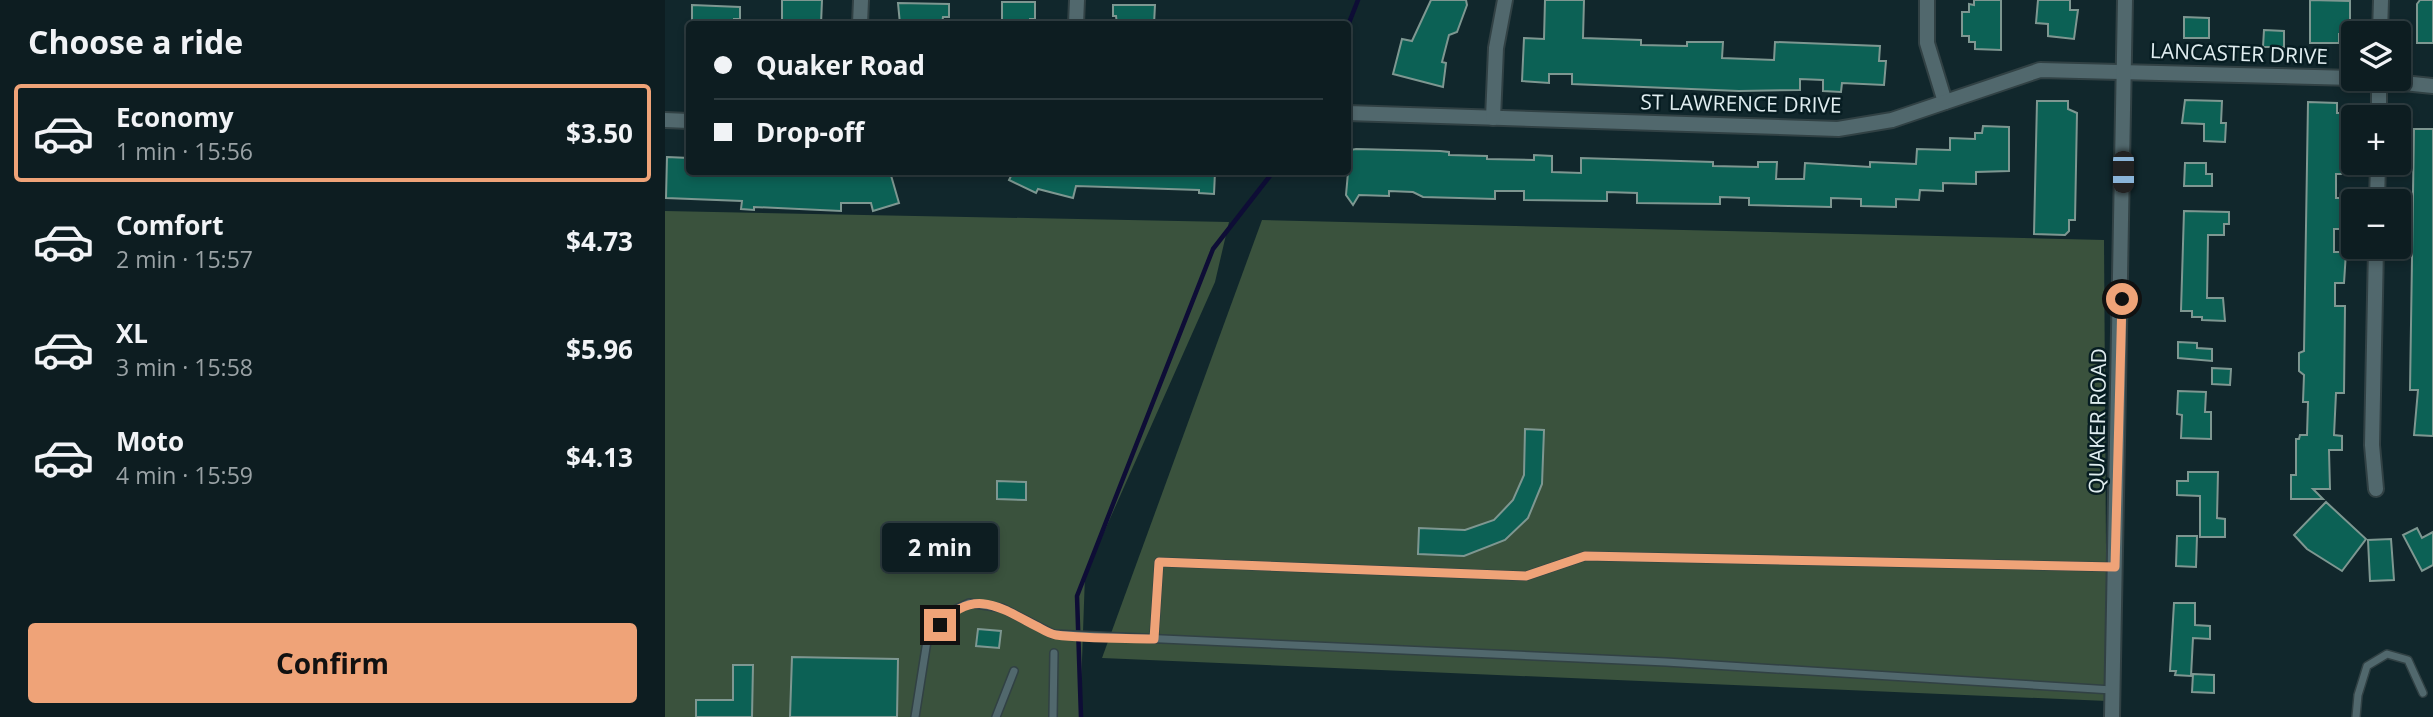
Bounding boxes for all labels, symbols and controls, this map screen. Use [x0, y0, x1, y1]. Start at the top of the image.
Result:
text: Choose a ride [28, 20, 243, 63]
map controls [2341, 21, 2411, 259]
button: layers [2341, 21, 2411, 91]
street label: LANCASTER DRIVE [2150, 36, 2328, 70]
text: Quaker Road [756, 47, 925, 83]
street label: ST LAWRENCE DRIVE [1640, 87, 1842, 119]
text: Economy [116, 99, 234, 135]
icon: car [32, 102, 95, 165]
button: + [2341, 105, 2411, 175]
text: Drop-off [756, 114, 864, 150]
text: $3.50 [566, 115, 633, 151]
text: 1 min · 15:56 [116, 135, 253, 167]
car [2113, 151, 2134, 193]
button: − [2341, 189, 2411, 259]
text: Comfort [116, 207, 223, 243]
icon: car [32, 210, 95, 273]
text: $4.73 [566, 223, 633, 259]
text: 2 min · 15:57 [116, 243, 253, 275]
route start [2106, 283, 2138, 315]
text: XL [116, 315, 148, 351]
icon: car [32, 318, 95, 381]
text: $5.96 [566, 331, 633, 367]
street label: QUAKER ROAD [2082, 348, 2112, 494]
text: 3 min · 15:58 [116, 351, 253, 383]
text: Moto [116, 423, 184, 459]
icon: car [32, 426, 95, 489]
text: $4.13 [566, 439, 633, 475]
text: 4 min · 15:59 [116, 459, 253, 491]
callout: 2 min [882, 524, 998, 572]
text: 2 min [908, 531, 972, 563]
route end [924, 609, 956, 641]
button: Confirm [28, 623, 637, 703]

